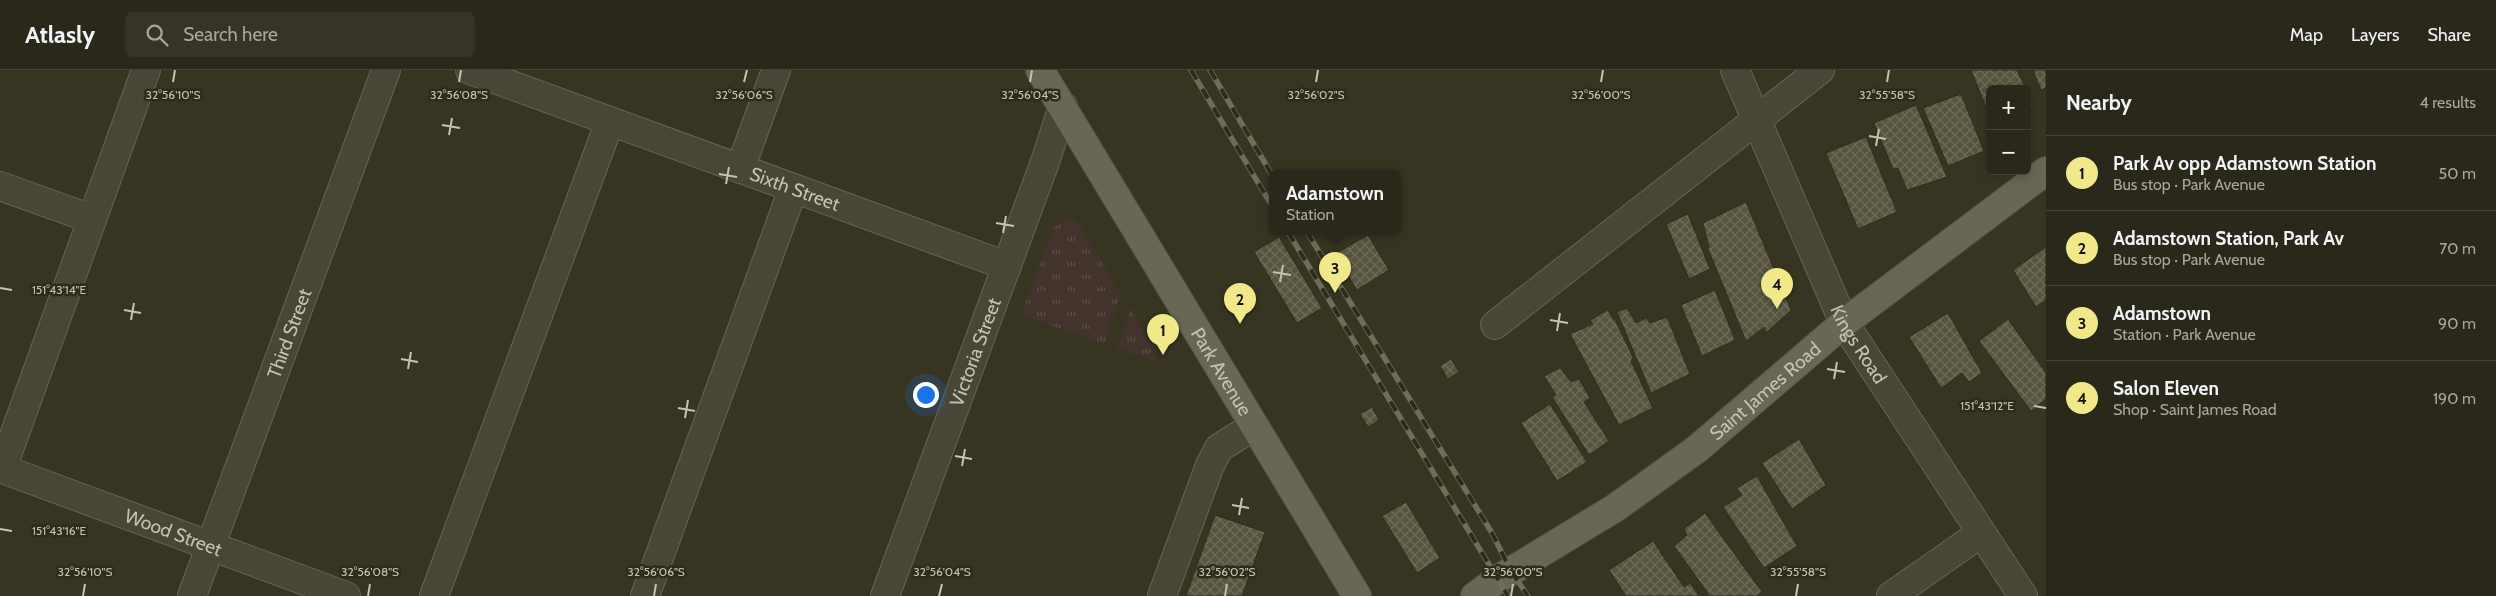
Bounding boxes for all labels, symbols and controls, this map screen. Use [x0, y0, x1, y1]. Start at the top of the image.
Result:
search box [125, 12, 475, 57]
text: Atlasly [25, 20, 95, 49]
icon: search [143, 21, 171, 49]
text: Search here [183, 23, 278, 46]
text: Map [2290, 24, 2323, 46]
text: Layers [2351, 24, 2400, 46]
text: Share [2428, 24, 2471, 46]
map controls [1986, 85, 2031, 175]
button: + [1986, 85, 2031, 130]
text: 32°56'10"S [146, 87, 200, 102]
text: 32°56'08"S [430, 87, 488, 102]
text: 32°56'06"S [715, 87, 773, 102]
text: 32°56'04"S [1001, 87, 1059, 102]
text: 32°56'02"S [1287, 87, 1345, 102]
text: 32°56'00"S [1571, 87, 1631, 102]
text: 32°55'58"S [1859, 87, 1915, 102]
text: Nearby [2066, 90, 2132, 115]
text: 4 results [2419, 93, 2476, 112]
button: − [1986, 130, 2031, 175]
text: Park Av opp Adamstown Station [2113, 152, 2376, 175]
street label: Sixth Street [747, 162, 843, 216]
text: 1 [2079, 164, 2085, 183]
text: 50 m [2439, 164, 2476, 183]
popup [1269, 170, 1401, 235]
text: Bus stop · Park Avenue [2113, 175, 2265, 194]
text: Adamstown [1286, 182, 1384, 205]
text: Station [1286, 205, 1335, 224]
text: Adamstown Station, Park Av [2113, 227, 2344, 250]
text: 2 [2078, 239, 2086, 258]
text: 70 m [2439, 239, 2476, 258]
text: Bus stop · Park Avenue [2113, 250, 2265, 269]
pin: 3 [1319, 252, 1351, 293]
pin: 4 [1761, 268, 1793, 309]
text: 151°43'14"E [32, 282, 86, 297]
pin: 2 [1224, 283, 1256, 324]
street label: Third Street [262, 285, 317, 381]
street label: Victoria Street [945, 294, 1006, 410]
street label: Kings Road [1826, 301, 1892, 388]
text: Adamstown [2113, 302, 2211, 325]
pin: 1 [1147, 314, 1179, 355]
text: 3 [2078, 314, 2086, 333]
text: 90 m [2438, 314, 2476, 333]
street label: Park Avenue [1186, 323, 1257, 420]
text: Station · Park Avenue [2113, 325, 2256, 344]
street label: Saint James Road [1705, 337, 1826, 445]
text: Salon Eleven [2113, 377, 2219, 400]
your location [913, 382, 939, 408]
text: 4 [2077, 389, 2087, 408]
text: 190 m [2433, 389, 2476, 408]
text: 151°43'12"E [1960, 398, 2014, 413]
text: Shop · Saint James Road [2113, 400, 2277, 419]
street label: Wood Street [122, 504, 226, 561]
text: 151°43'16"E [32, 523, 86, 538]
text: 32°56'10"S [58, 564, 112, 579]
text: 32°56'08"S [341, 564, 399, 579]
text: 32°56'06"S [627, 564, 685, 579]
text: 32°56'04"S [913, 564, 971, 579]
text: 32°56'02"S [1198, 564, 1256, 579]
text: 32°56'00"S [1483, 564, 1543, 579]
text: 32°55'58"S [1770, 564, 1826, 579]

